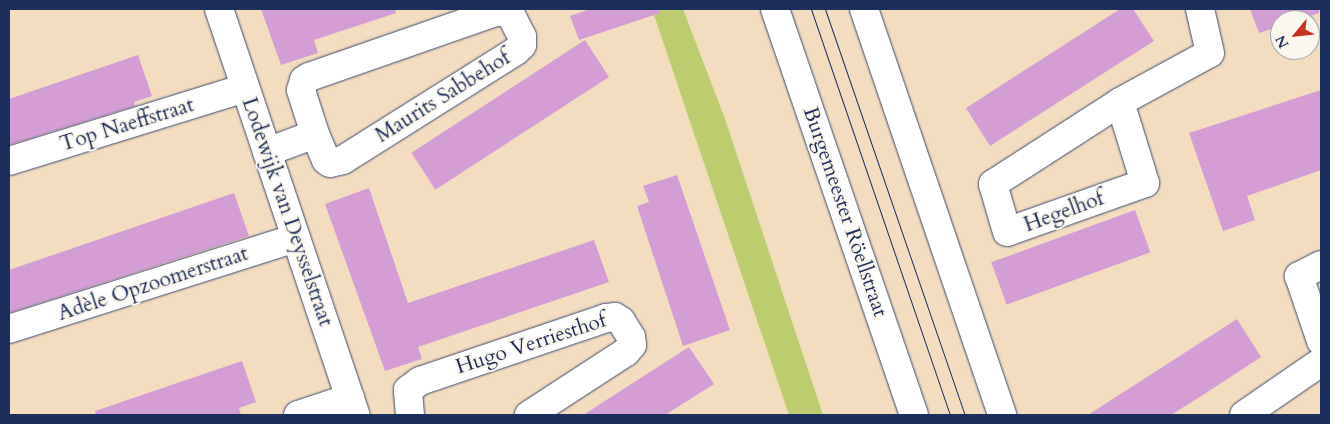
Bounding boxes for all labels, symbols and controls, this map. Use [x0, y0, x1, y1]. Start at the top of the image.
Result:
north arrow [1270, 10, 1320, 60]
text: N [1271, 32, 1293, 52]
street label: Maurits Sabbehof [371, 45, 515, 149]
street label: Top Naeffstraat [57, 93, 197, 157]
street label: Lodewijk van Deysselstraat [236, 94, 338, 330]
street label: Burgemeester Röellstraat [797, 104, 893, 320]
street label: Hegelhof [1021, 186, 1107, 238]
street label: Adèle Opzoomerstraat [55, 241, 251, 327]
street label: Hugo Verriesthof [453, 308, 609, 380]

